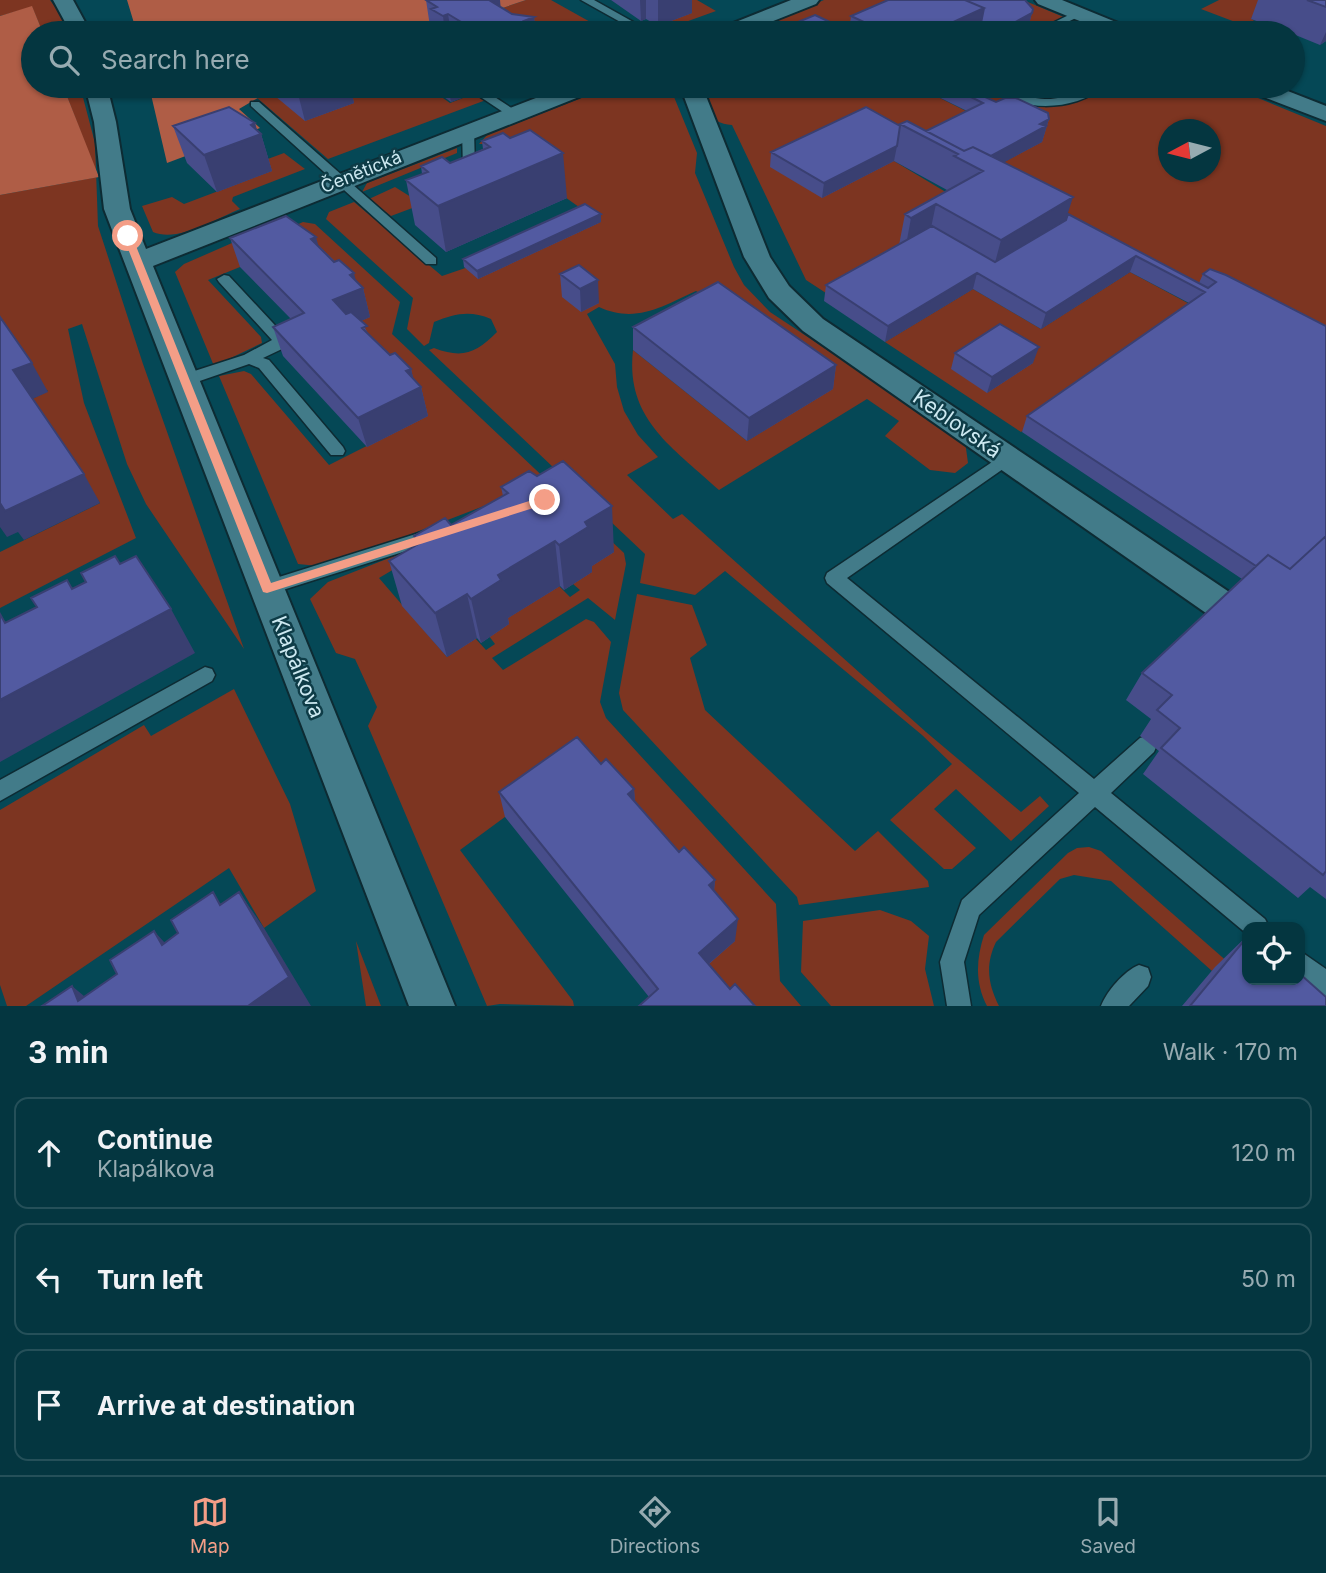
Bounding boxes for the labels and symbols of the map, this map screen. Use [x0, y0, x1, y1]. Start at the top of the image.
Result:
north arrow [1158, 119, 1221, 182]
street label: Čenětická [317, 145, 404, 197]
route start [112, 220, 143, 251]
street label: Keblovská [908, 384, 1006, 463]
route end [529, 484, 560, 515]
street label: Klapálkova [267, 612, 330, 721]

